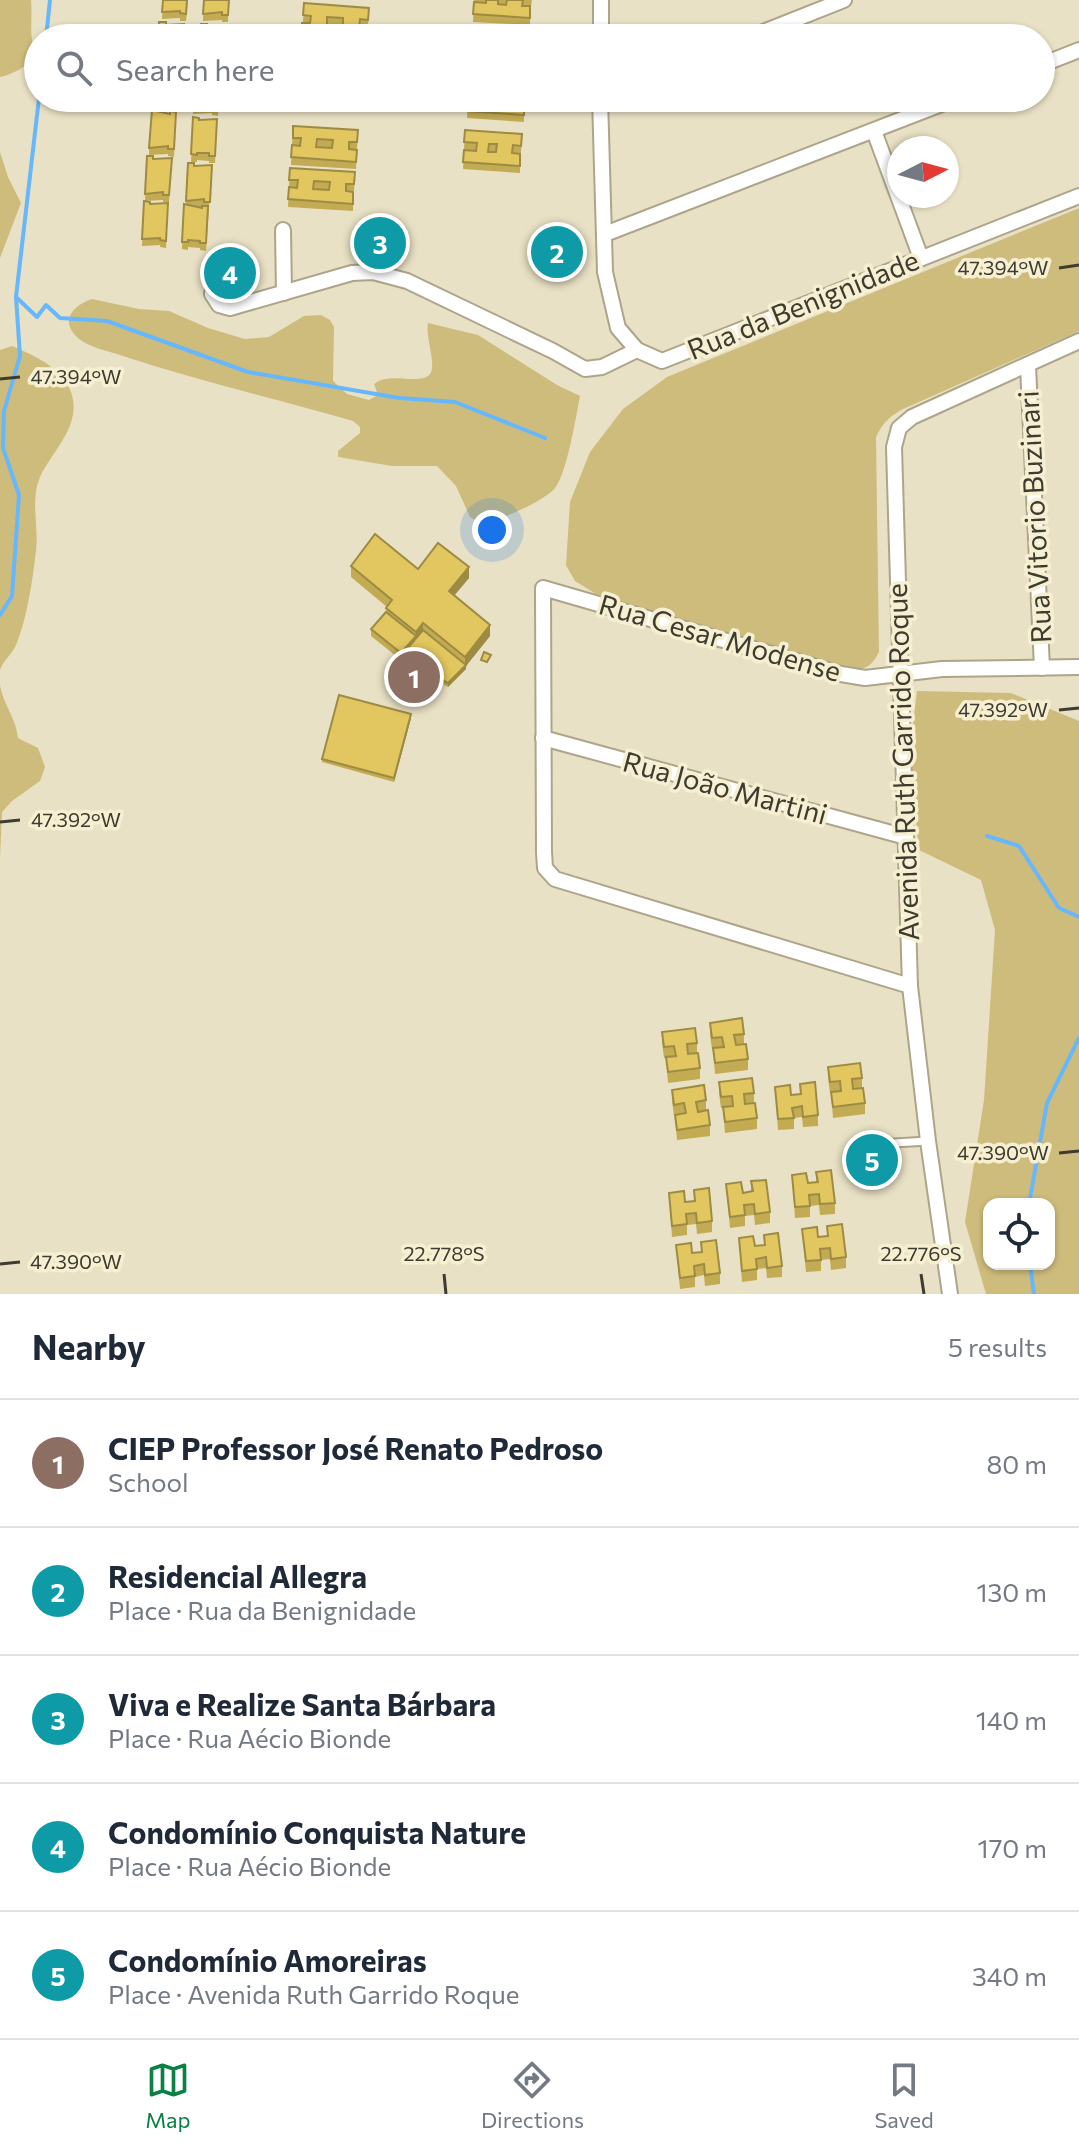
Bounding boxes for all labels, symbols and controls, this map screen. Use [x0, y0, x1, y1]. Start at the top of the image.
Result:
search box [24, 24, 1055, 112]
icon: search [52, 46, 96, 90]
text: Search here [116, 50, 275, 87]
north arrow [887, 136, 959, 208]
pin: 3 [354, 213, 406, 273]
pin: 2 [531, 222, 583, 282]
street label: Rua da Benignidade [682, 242, 923, 366]
pin: 4 [204, 243, 256, 303]
text: 47.394°W [958, 255, 1048, 279]
text: 47.394°W [31, 364, 121, 388]
street label: Rua Vitorio Buzinari [1010, 390, 1058, 644]
your location [472, 510, 512, 550]
street label: Avenida Ruth Garrido Roque [879, 583, 925, 941]
street label: Rua Cesar Modense [595, 586, 845, 688]
pin: 1 [388, 647, 440, 707]
text: 47.392°W [958, 697, 1048, 721]
street label: Rua João Martini [619, 743, 831, 831]
text: 47.392°W [31, 807, 121, 831]
pin: 5 [846, 1130, 898, 1190]
text: 47.390°W [957, 1140, 1049, 1164]
map controls [983, 1198, 1055, 1270]
button: locate [983, 1198, 1055, 1270]
text: 22.778°S [403, 1241, 485, 1265]
text: 22.776°S [880, 1241, 962, 1265]
text: 47.390°W [30, 1249, 122, 1273]
text: Nearby [32, 1325, 146, 1367]
text: 5 results [948, 1331, 1047, 1362]
text: CIEP Professor José Renato Pedroso [108, 1429, 603, 1466]
text: 1 [52, 1448, 64, 1479]
text: 80 m [987, 1448, 1047, 1479]
text: School [108, 1466, 189, 1497]
text: Residencial Allegra [108, 1557, 367, 1594]
text: 2 [51, 1576, 65, 1607]
text: 130 m [976, 1576, 1047, 1607]
text: Place · Rua da Benignidade [108, 1594, 416, 1625]
text: Viva e Realize Santa Bárbara [108, 1685, 496, 1722]
text: 3 [50, 1704, 66, 1735]
text: 140 m [976, 1704, 1047, 1735]
text: Place · Rua Aécio Bionde [108, 1722, 391, 1753]
text: Condomínio Conquista Nature [108, 1813, 526, 1850]
text: 4 [50, 1832, 66, 1863]
text: 170 m [978, 1832, 1047, 1863]
text: Place · Rua Aécio Bionde [108, 1850, 391, 1881]
text: Condomínio Amoreiras [108, 1941, 427, 1978]
text: 5 [50, 1960, 66, 1991]
text: 340 m [972, 1960, 1047, 1991]
text: Place · Avenida Ruth Garrido Roque [108, 1978, 519, 2009]
tab: Map [145, 2058, 191, 2133]
tab: Directions [481, 2058, 584, 2133]
tab: Saved [874, 2058, 934, 2133]

